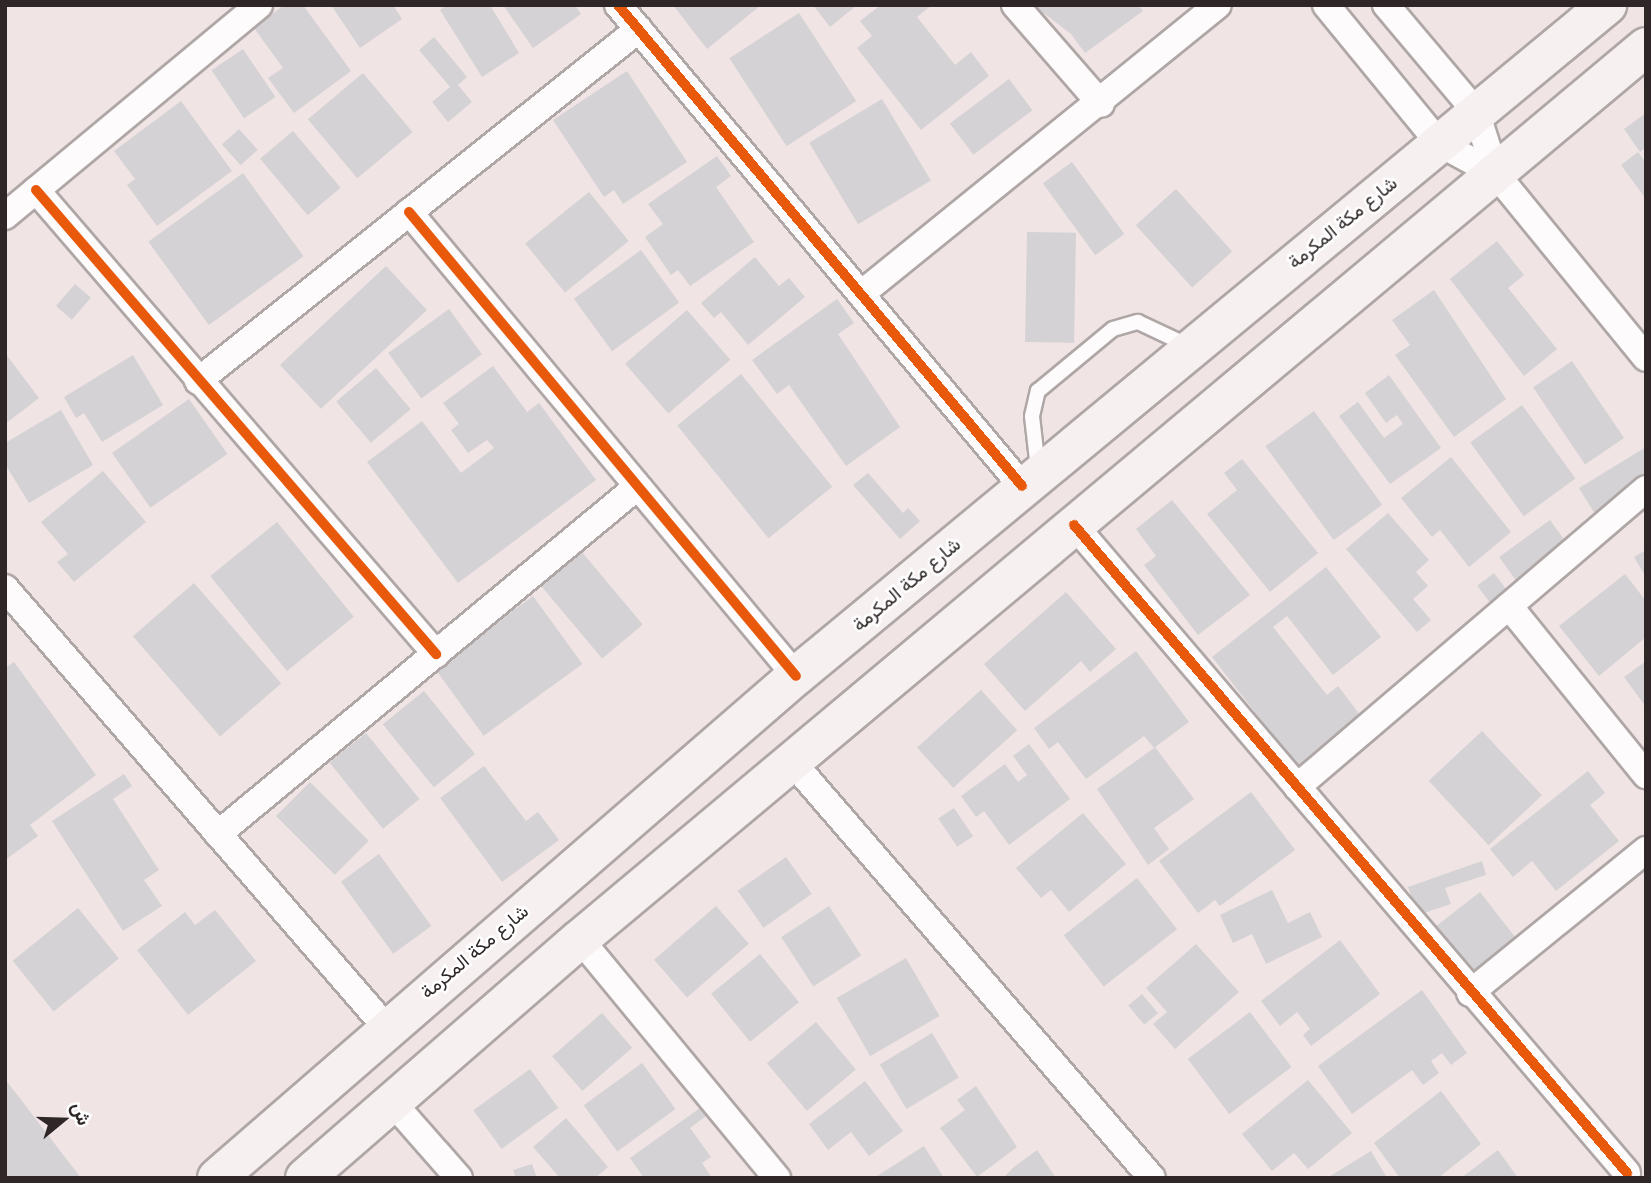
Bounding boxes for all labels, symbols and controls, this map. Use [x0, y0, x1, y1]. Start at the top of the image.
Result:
street label: شارع مكة المكرمة [1283, 171, 1401, 273]
street label: شارع مكة المكرمة [847, 532, 965, 636]
street label: شارع مكة المكرمة [415, 899, 533, 1003]
north arrow [28, 1085, 98, 1155]
text: ش [67, 1098, 99, 1128]

